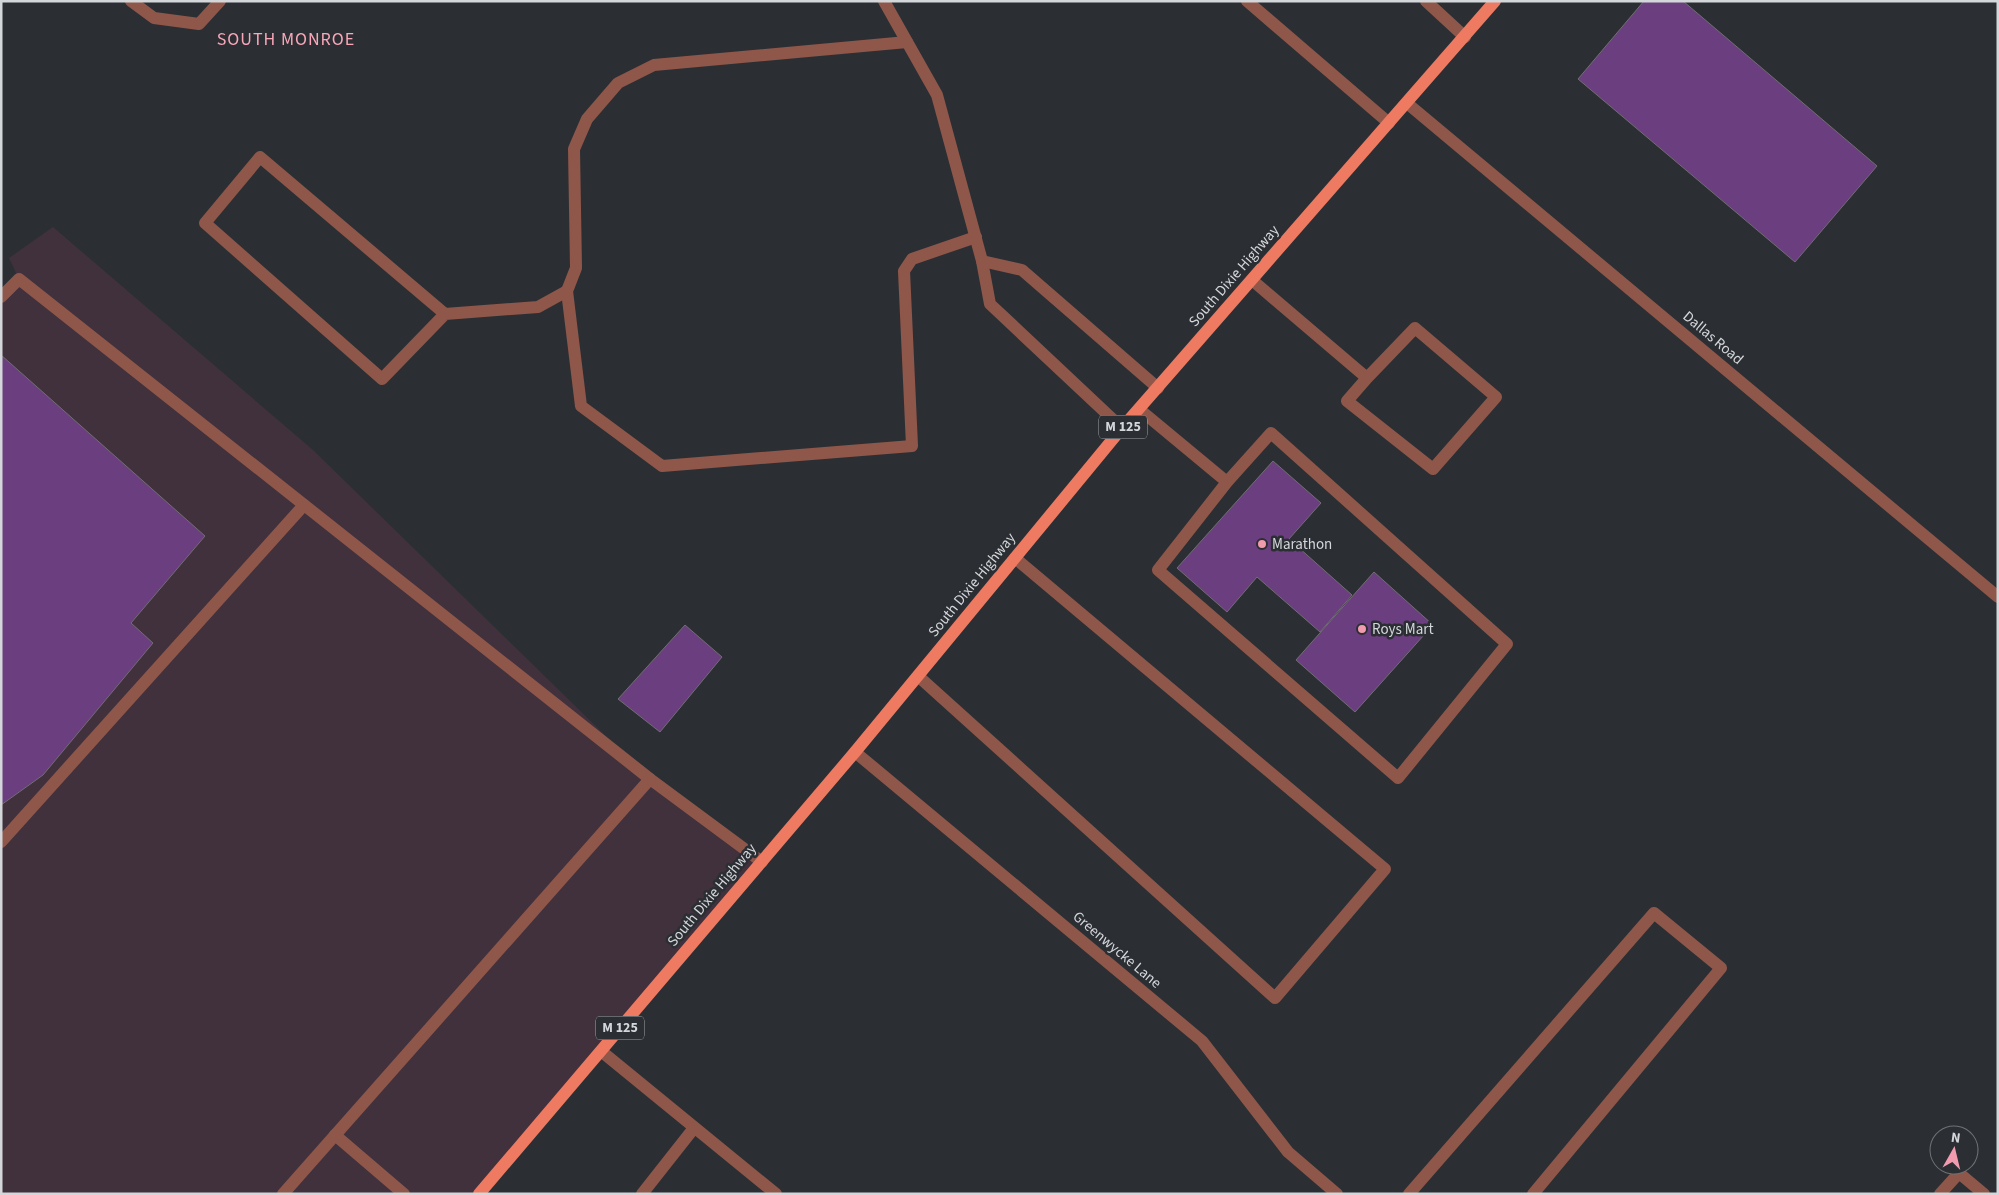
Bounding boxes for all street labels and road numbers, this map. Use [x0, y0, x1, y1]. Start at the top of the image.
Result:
street label: South Dixie Highway [1184, 221, 1284, 331]
street label: Dallas Road [1678, 306, 1748, 370]
road number: M 125 [1099, 416, 1147, 438]
street label: South Dixie Highway [923, 528, 1021, 642]
street label: South Dixie Highway [663, 839, 761, 951]
street label: Greenwycke Lane [1068, 907, 1166, 993]
road number: M 125 [596, 1016, 644, 1040]

